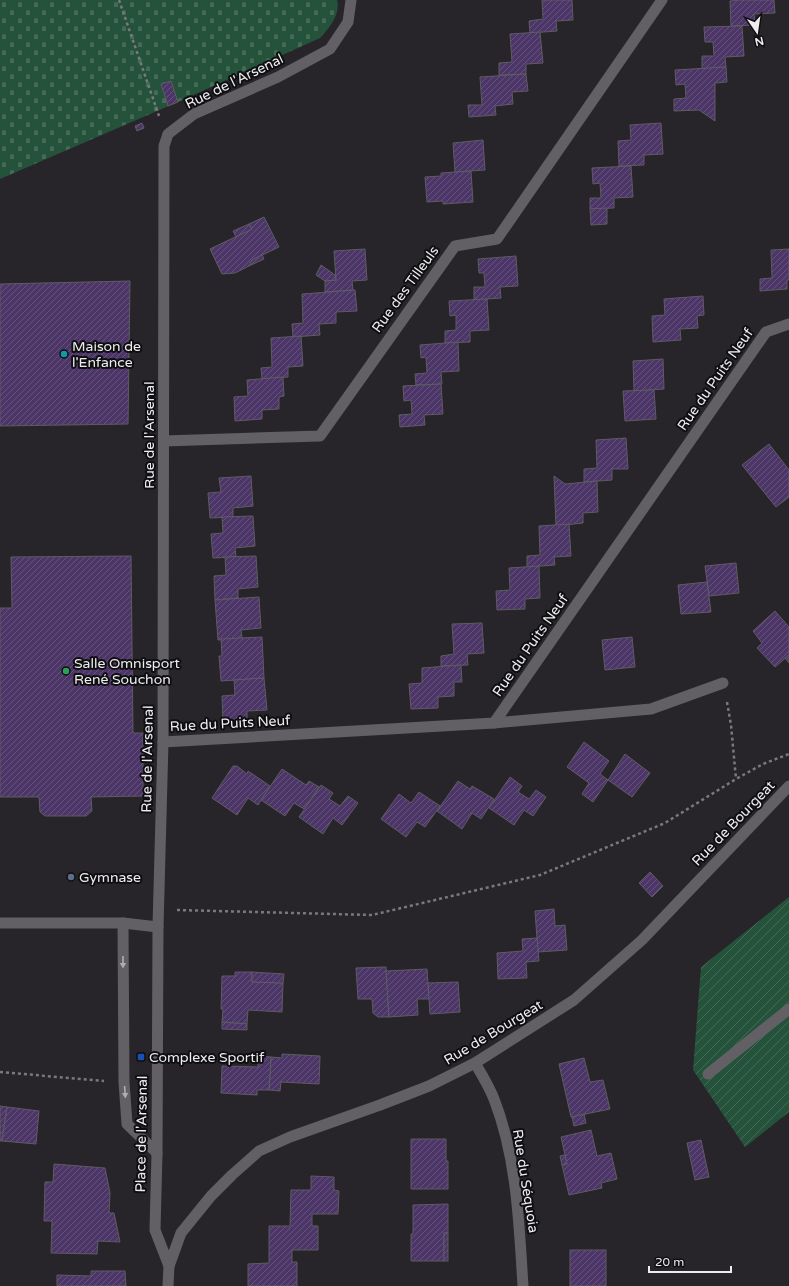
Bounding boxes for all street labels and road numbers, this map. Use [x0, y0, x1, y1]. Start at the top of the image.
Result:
street label: Rue de l'Arsenal [182, 50, 286, 113]
street label: Rue des Tilleuls [368, 243, 443, 336]
street label: Rue du Puits Neuf [674, 324, 757, 434]
street label: Rue de l'Arsenal [141, 381, 158, 489]
street label: Rue du Puits Neuf [489, 590, 572, 700]
street label: Rue de l'Arsenal [138, 705, 157, 813]
street label: Rue du Puits Neuf [169, 712, 292, 735]
street label: Rue de Bourgeat [688, 777, 779, 870]
street label: Rue de Bourgeat [441, 996, 546, 1069]
street label: Place de l'Arsenal [132, 1075, 151, 1193]
street label: Rue du Séquoia [509, 1128, 542, 1234]

